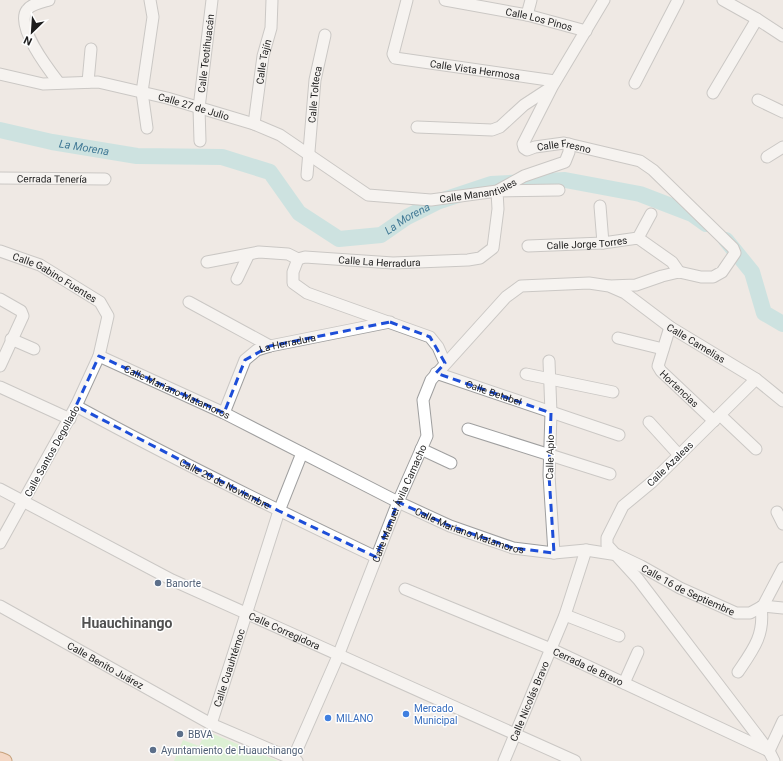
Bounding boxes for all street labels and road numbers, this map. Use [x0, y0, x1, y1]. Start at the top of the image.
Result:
street label: Calle Los Pinos [505, 6, 574, 33]
street label: Calle Teotihuacán [195, 13, 216, 93]
street label: Calle Tajín [254, 38, 273, 85]
street label: Calle Vista Hermosa [429, 58, 521, 81]
street label: Calle Tolteca [306, 65, 323, 123]
street label: Calle 27 de Julio [157, 91, 231, 122]
street label: Calle Fresno [536, 137, 592, 155]
street label: Cerrada Tenería [17, 173, 87, 184]
street label: Calle Manantiales [439, 176, 518, 204]
street label: Calle Jorge Torres [546, 234, 628, 251]
street label: Calle Gabino Fuentes [11, 250, 99, 304]
street label: Calle La Herradura [338, 254, 421, 269]
street label: Calle Camelias [665, 321, 727, 365]
street label: La Herradura [258, 331, 317, 355]
street label: Calle Mariano Matamoros [122, 363, 232, 421]
street label: Hortencias [658, 368, 701, 409]
street label: Calle Betabel [464, 378, 523, 407]
street label: Calle Santos Degollado [22, 403, 82, 499]
street label: Calle Apio [544, 434, 556, 480]
street label: Calle Azaleas [645, 439, 695, 489]
street label: Calle Manuel Ávila Camacho [370, 442, 428, 564]
street label: Calle 20 de Noviembre [178, 456, 272, 511]
street label: Calle Mariano Matamoros [413, 505, 524, 555]
street label: Calle 16 de Septiembre [640, 562, 737, 617]
street label: Calle Corregidora [247, 610, 322, 651]
street label: Calle Cuauhtémoc [211, 627, 247, 708]
street label: Calle Benito Juárez [66, 639, 146, 691]
street label: Cerrada de Bravo [551, 645, 625, 688]
street label: Calle Nicolás Bravo [507, 659, 551, 743]

